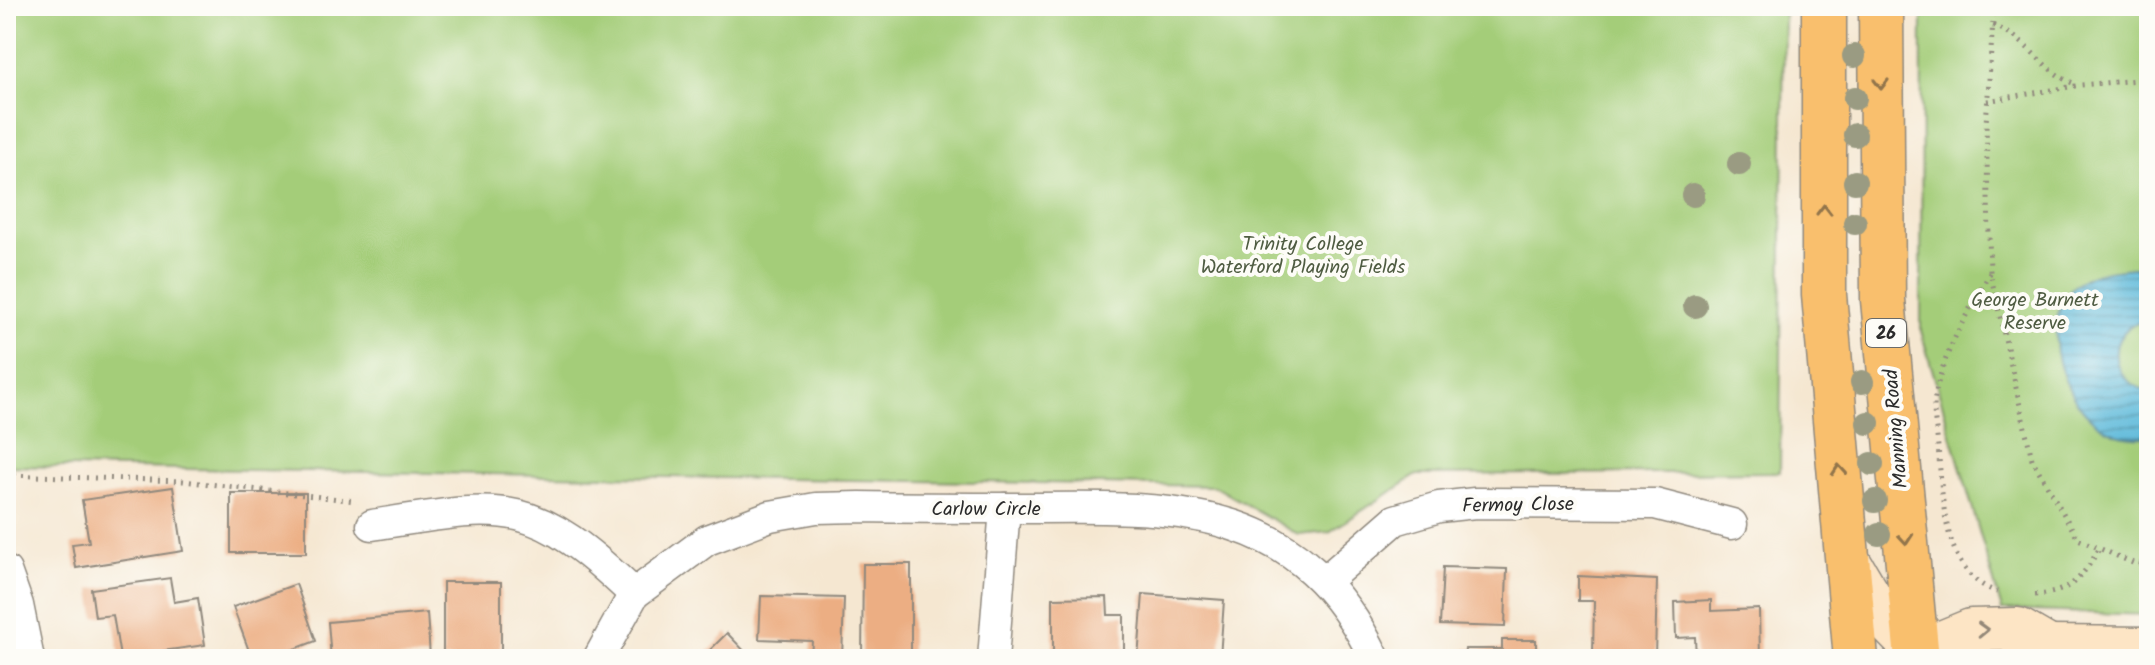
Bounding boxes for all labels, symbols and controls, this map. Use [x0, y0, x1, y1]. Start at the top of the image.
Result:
one-way arrow [1872, 78, 1890, 91]
one-way arrow [1815, 203, 1833, 216]
park label: Trinity College Waterford Playing Fields [1201, 229, 1406, 284]
park label: George Burnett Reserve [1971, 285, 2099, 340]
road number: 26 [1866, 319, 1906, 347]
street label: Manning Road [1876, 367, 1918, 490]
one-way arrow [1831, 463, 1848, 476]
street label: Fermoy Close [1462, 489, 1574, 523]
street label: Carlow Circle [931, 494, 1041, 526]
one-way arrow [1897, 533, 1914, 546]
one-way arrow [1977, 622, 1990, 639]

